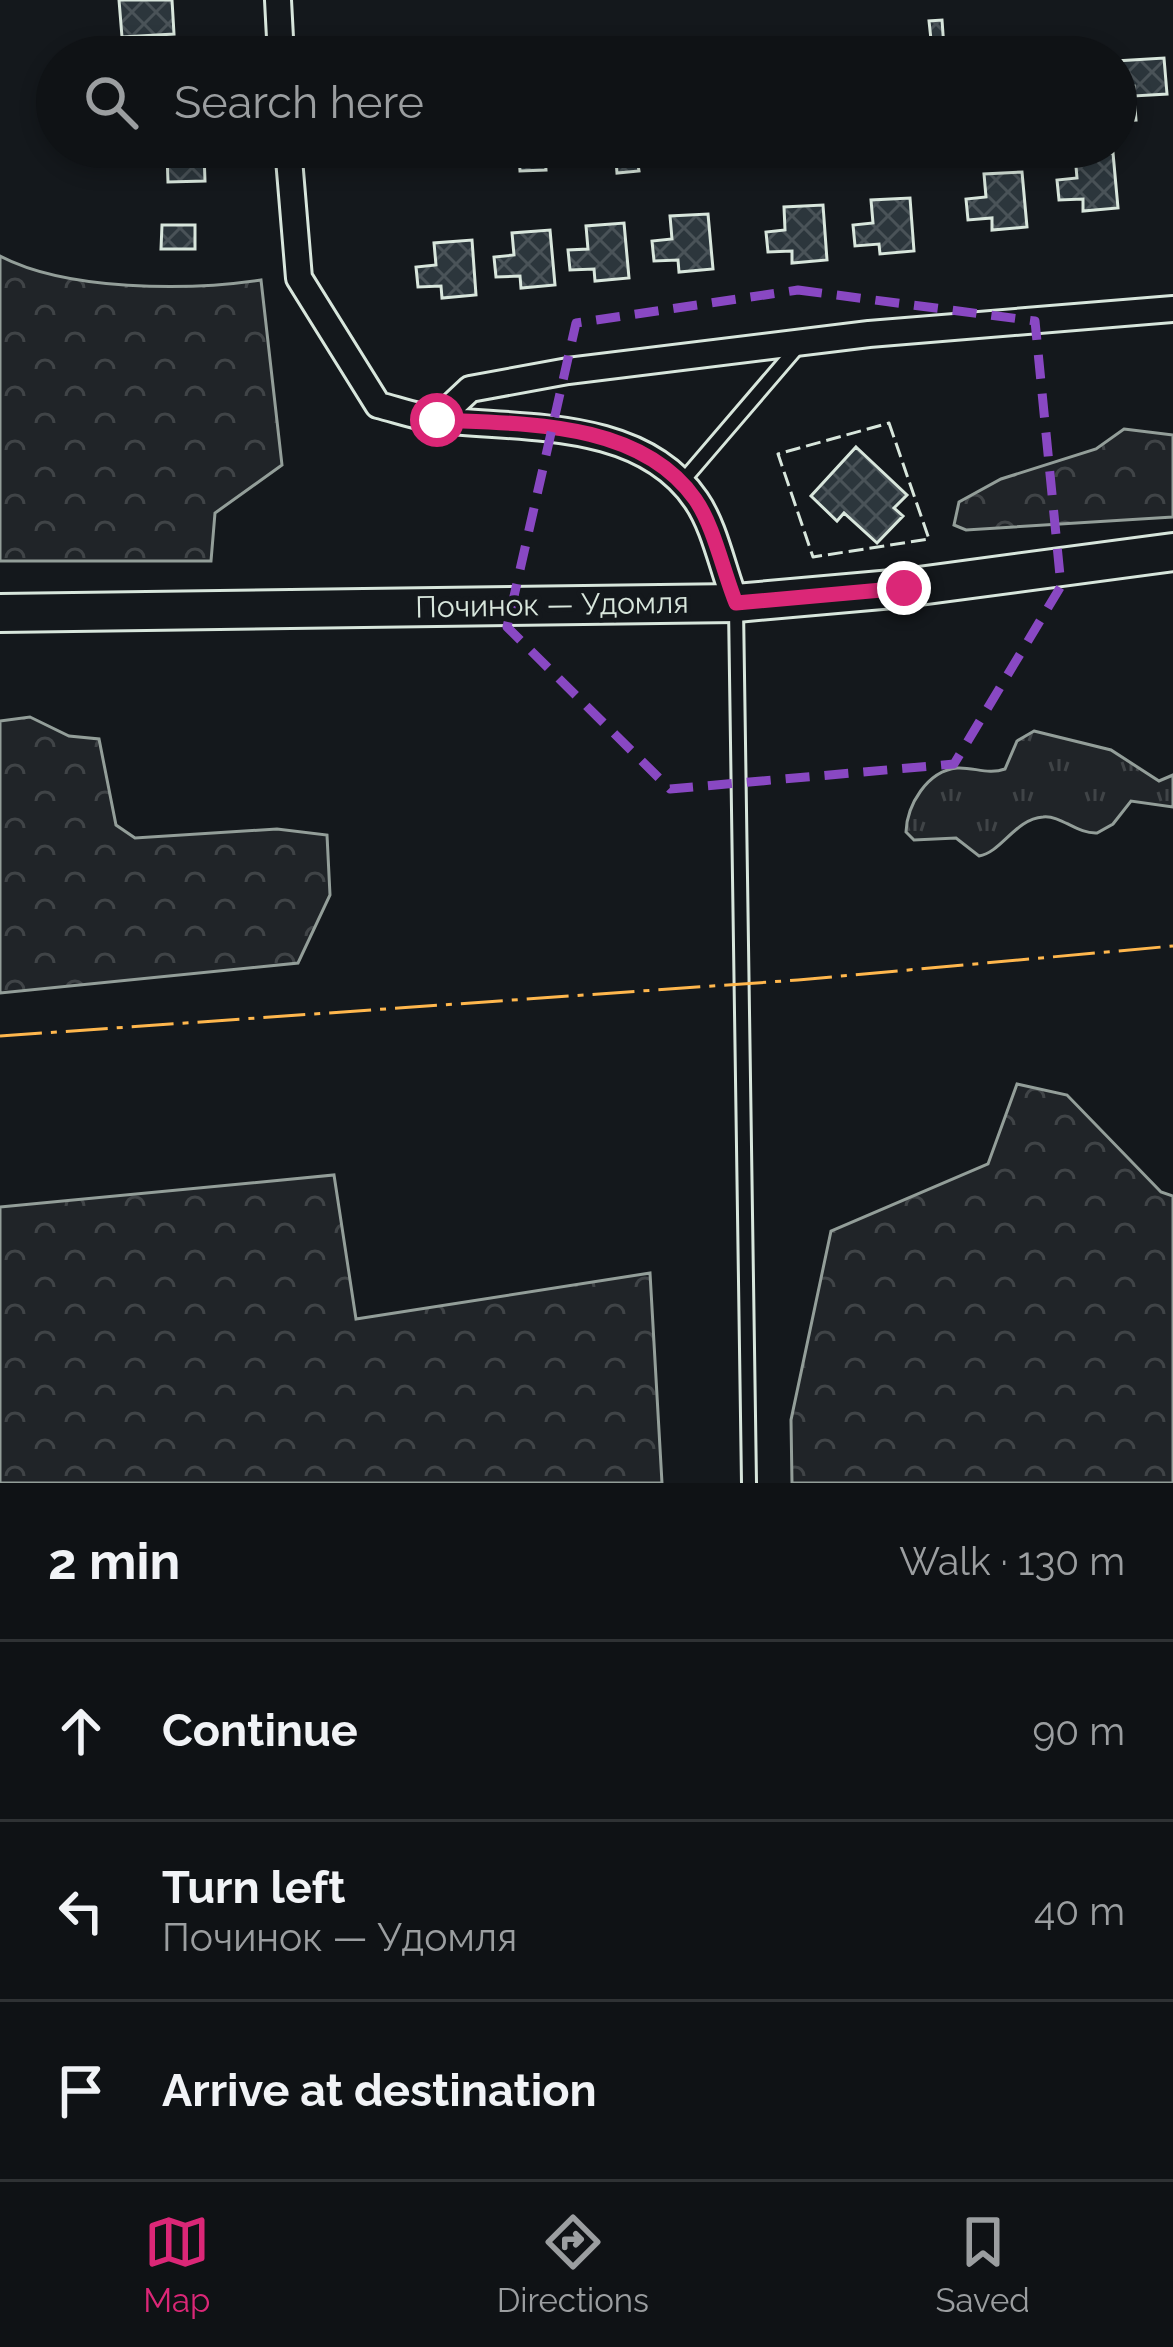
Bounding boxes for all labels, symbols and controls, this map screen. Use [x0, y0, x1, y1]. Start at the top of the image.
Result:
search box [36, 36, 1137, 168]
icon: search [78, 69, 144, 135]
text: Search here [174, 76, 424, 129]
route start [410, 393, 464, 447]
route end [877, 561, 931, 615]
street label: Починок — Удомля [415, 585, 689, 624]
text: 2 min [48, 1531, 180, 1591]
text: Walk · 130 m [899, 1538, 1125, 1584]
icon: ahead [48, 1698, 114, 1764]
text: Continue [162, 1704, 358, 1757]
text: 90 m [1032, 1708, 1125, 1754]
text: Turn left [162, 1861, 345, 1914]
icon: left [48, 1878, 114, 1944]
text: 40 m [1034, 1888, 1125, 1934]
text: Починок — Удомля [162, 1914, 517, 1960]
icon: arrive [48, 2058, 114, 2124]
text: Arrive at destination [162, 2064, 597, 2117]
tab: Map [143, 2209, 210, 2320]
tab: Directions [497, 2209, 649, 2320]
tab: Saved [935, 2209, 1030, 2320]

